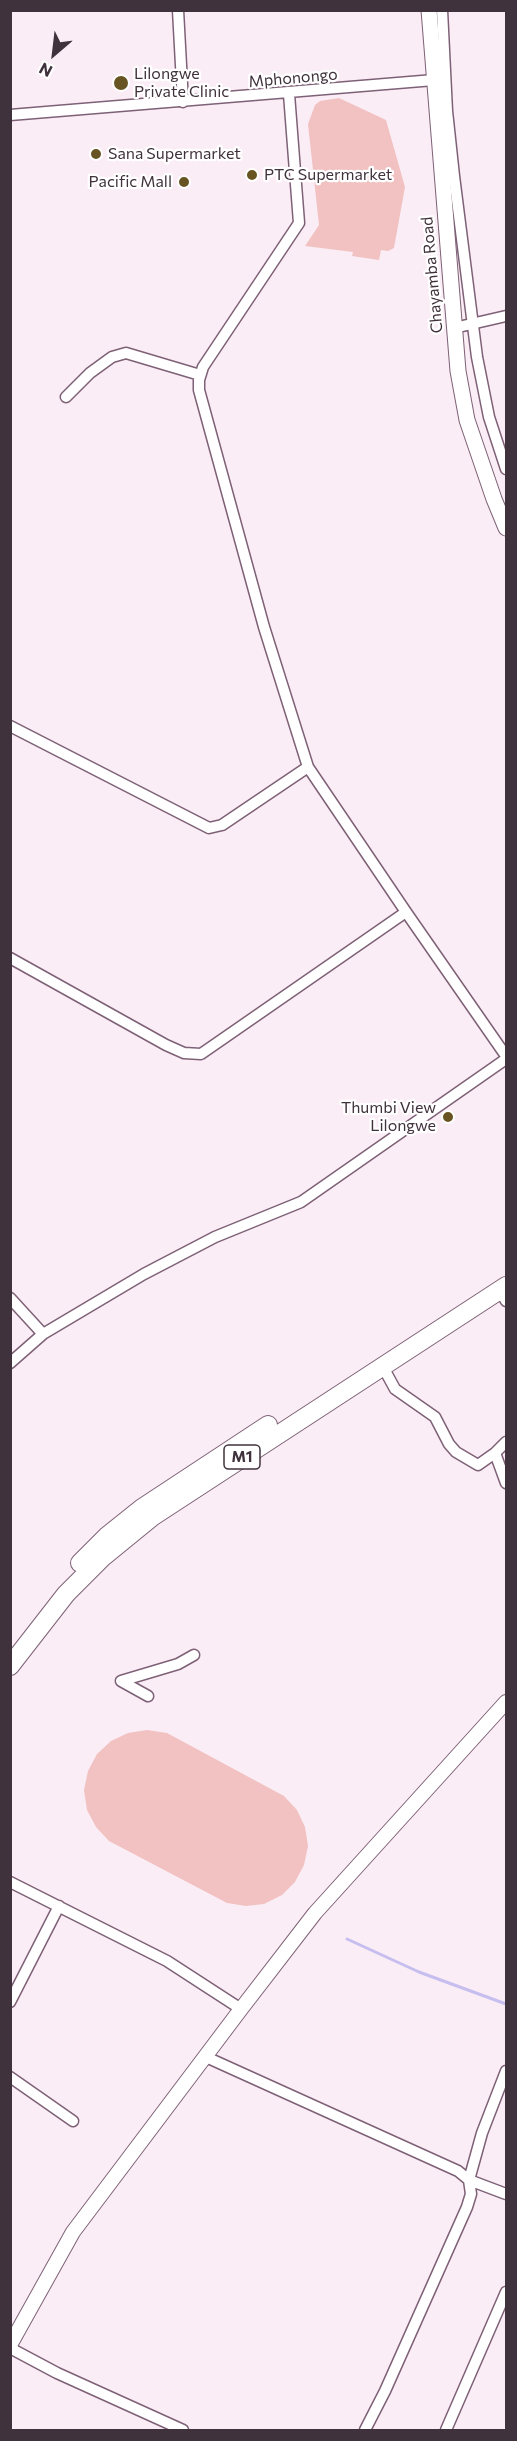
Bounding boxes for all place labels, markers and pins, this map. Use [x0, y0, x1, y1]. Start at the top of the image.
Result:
place label: Lilongwe Private Clinic [134, 64, 229, 102]
marker: Lilongwe Private Clinic [112, 74, 130, 92]
place label: Sana Supermarket [108, 144, 241, 164]
marker: Sana Supermarket [89, 147, 103, 161]
place label: PTC Supermarket [264, 165, 392, 185]
marker: PTC Supermarket [245, 168, 259, 182]
place label: Pacific Mall [89, 172, 172, 192]
marker: Pacific Mall [177, 175, 191, 189]
place label: Thumbi View Lilongwe [341, 1098, 436, 1136]
marker: Thumbi View Lilongwe [441, 1110, 455, 1124]

